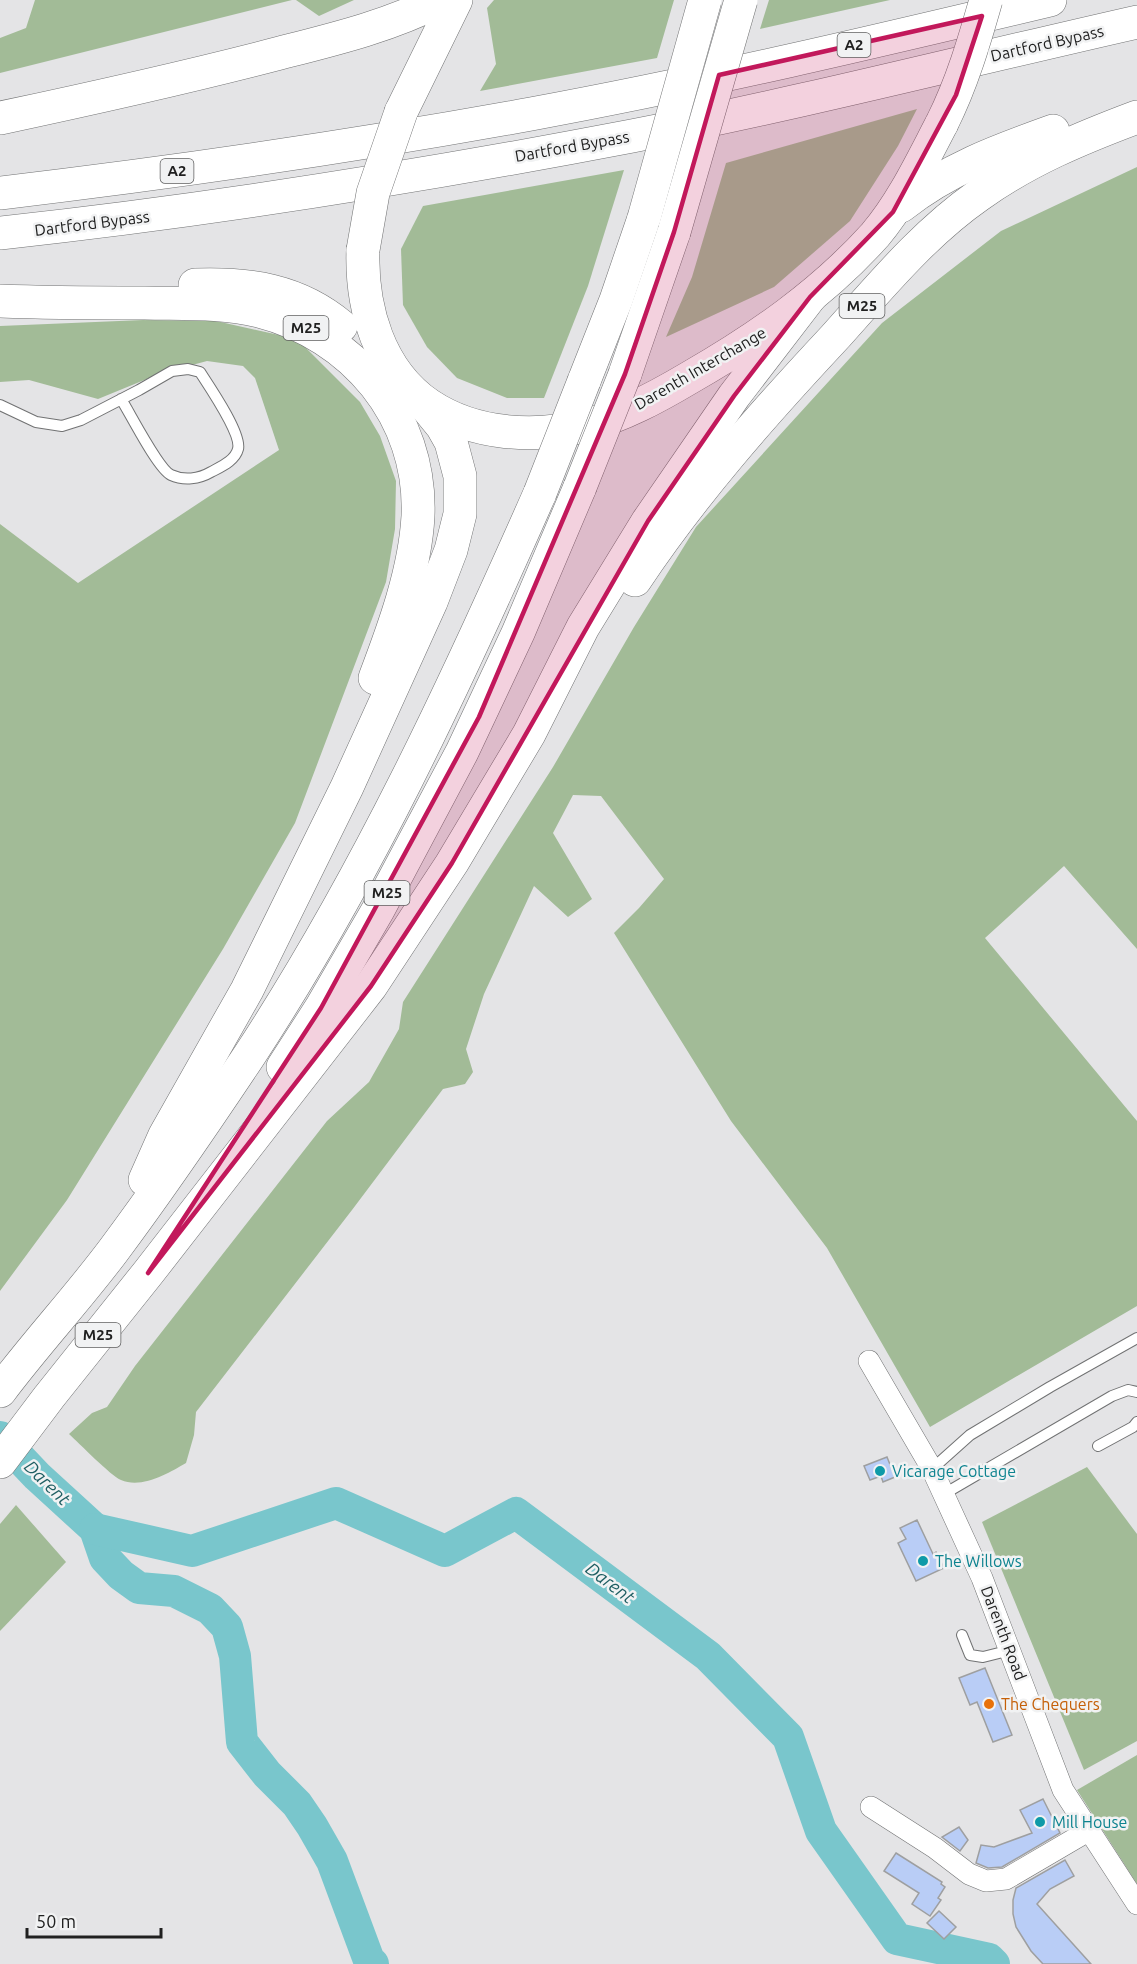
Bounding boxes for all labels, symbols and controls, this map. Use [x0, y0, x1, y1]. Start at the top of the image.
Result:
street label: Dartford Bypass [989, 21, 1105, 65]
road number: A2 [838, 33, 870, 57]
street label: Dartford Bypass [513, 127, 631, 165]
road number: A2 [160, 159, 194, 183]
street label: Dartford Bypass [33, 207, 151, 239]
road number: M25 [840, 294, 884, 318]
road number: M25 [284, 316, 328, 340]
street label: Darenth Interchange [631, 323, 769, 413]
road number: M25 [364, 881, 410, 905]
road number: M25 [76, 1323, 120, 1347]
water label: Darent [21, 1456, 75, 1509]
place label: Vicarage Cottage [892, 1462, 1016, 1480]
marker: Vicarage Cottage [873, 1464, 887, 1478]
place label: The Willows [935, 1552, 1022, 1570]
marker: The Willows [916, 1554, 930, 1568]
water label: Darent [582, 1558, 640, 1607]
street label: Darenth Road [978, 1583, 1030, 1683]
place label: The Chequers [1001, 1695, 1100, 1713]
marker: The Chequers [982, 1697, 996, 1711]
place label: Mill House [1052, 1813, 1127, 1831]
marker: Mill House [1033, 1815, 1047, 1829]
scale bar [27, 1901, 160, 1939]
text: 50 m [36, 1911, 76, 1931]

